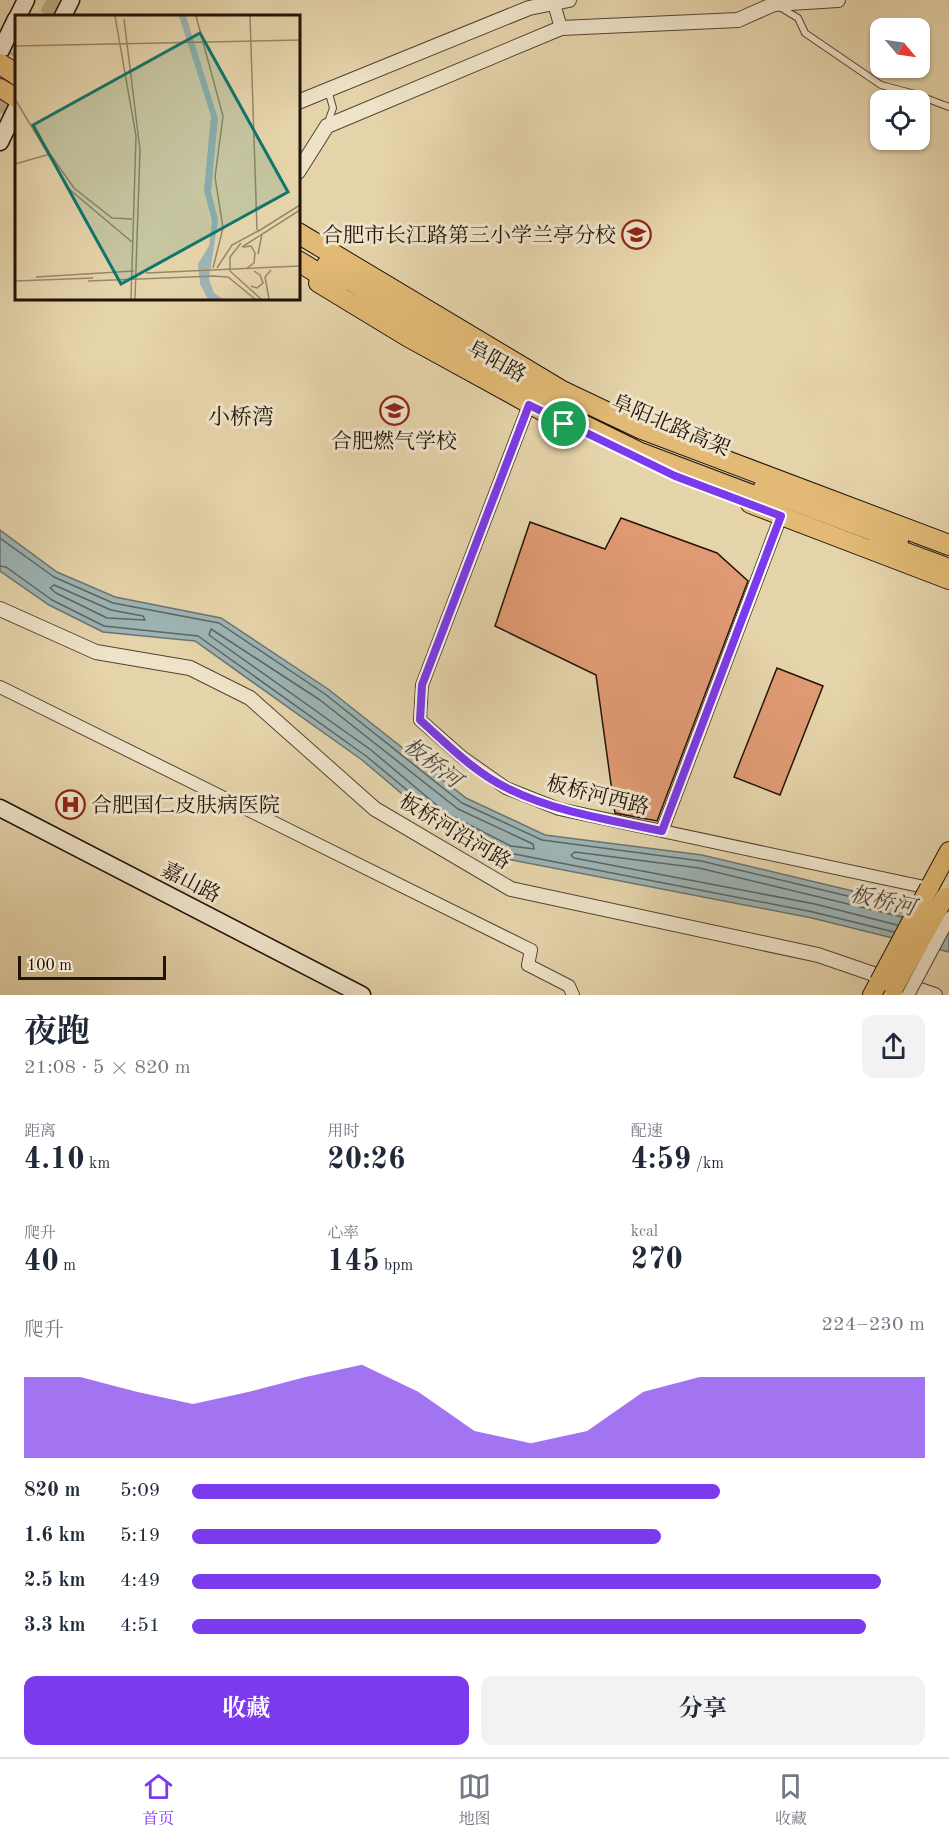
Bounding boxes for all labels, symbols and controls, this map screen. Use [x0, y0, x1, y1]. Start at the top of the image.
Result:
inset map [15, 15, 300, 300]
north arrow [870, 18, 930, 78]
map controls [870, 18, 930, 150]
button: locate [870, 90, 930, 150]
school or university icon: 合肥市长江路第三小学兰亭分校 [621, 219, 653, 251]
place label: 合肥市长江路第三小学兰亭分校 [322, 224, 616, 247]
street label: 阜阳路 [464, 336, 530, 387]
street label: 阜阳北路高架 [608, 390, 733, 461]
school or university icon: 合肥燃气学校 [378, 394, 410, 426]
pin [538, 398, 589, 449]
district label: 小桥湾 [208, 405, 274, 429]
icon: arrive [547, 407, 580, 440]
place label: 合肥燃气学校 [331, 430, 457, 453]
water label: 板桥河 [399, 733, 469, 795]
street label: 板桥河西路 [544, 772, 652, 819]
hospital icon: 合肥国仁皮肤病医院 [54, 789, 86, 821]
street label: 板桥河沿河路 [395, 789, 515, 874]
place label: 合肥国仁皮肤病医院 [91, 794, 280, 817]
street label: 嘉山路 [157, 858, 224, 907]
water label: 板桥河 [848, 882, 922, 921]
scale bar [18, 953, 166, 980]
text: 100 m [27, 958, 72, 974]
button: share [862, 1015, 925, 1078]
text: 夜跑 [24, 1017, 90, 1050]
text: 21:08 · 5 × 820 m [24, 1058, 191, 1078]
text: 距离 [24, 1124, 56, 1140]
text: 用时 [327, 1124, 359, 1140]
text: 配速 [631, 1124, 663, 1140]
text: 4.10 [24, 1145, 85, 1175]
text: 20:26 [327, 1145, 405, 1175]
text: 4:59 [631, 1145, 691, 1175]
text: km [85, 1156, 110, 1172]
text: /km [691, 1156, 724, 1172]
text: kcal [631, 1224, 658, 1240]
text: 爬升 [24, 1226, 56, 1242]
text: 心率 [327, 1226, 359, 1242]
text: 270 [631, 1245, 683, 1275]
text: 40 [24, 1247, 59, 1277]
text: 145 [327, 1247, 380, 1277]
text: m [59, 1258, 76, 1274]
text: bpm [380, 1258, 413, 1274]
text: 224–230 m [822, 1315, 925, 1335]
text: 爬升 [24, 1321, 64, 1341]
text: 820 m [24, 1481, 80, 1501]
text: 5:09 [120, 1481, 160, 1501]
text: 1.6 km [24, 1526, 86, 1546]
text: 5:19 [120, 1526, 160, 1546]
text: 2.5 km [24, 1571, 86, 1591]
text: 4:49 [120, 1571, 160, 1591]
text: 3.3 km [24, 1616, 86, 1636]
text: 4:51 [120, 1616, 160, 1636]
button: 收藏 [24, 1676, 469, 1745]
button: 分享 [481, 1676, 925, 1745]
tab: 首页 [142, 1770, 175, 1830]
tab: 地图 [458, 1770, 491, 1830]
tab: 收藏 [774, 1770, 807, 1830]

